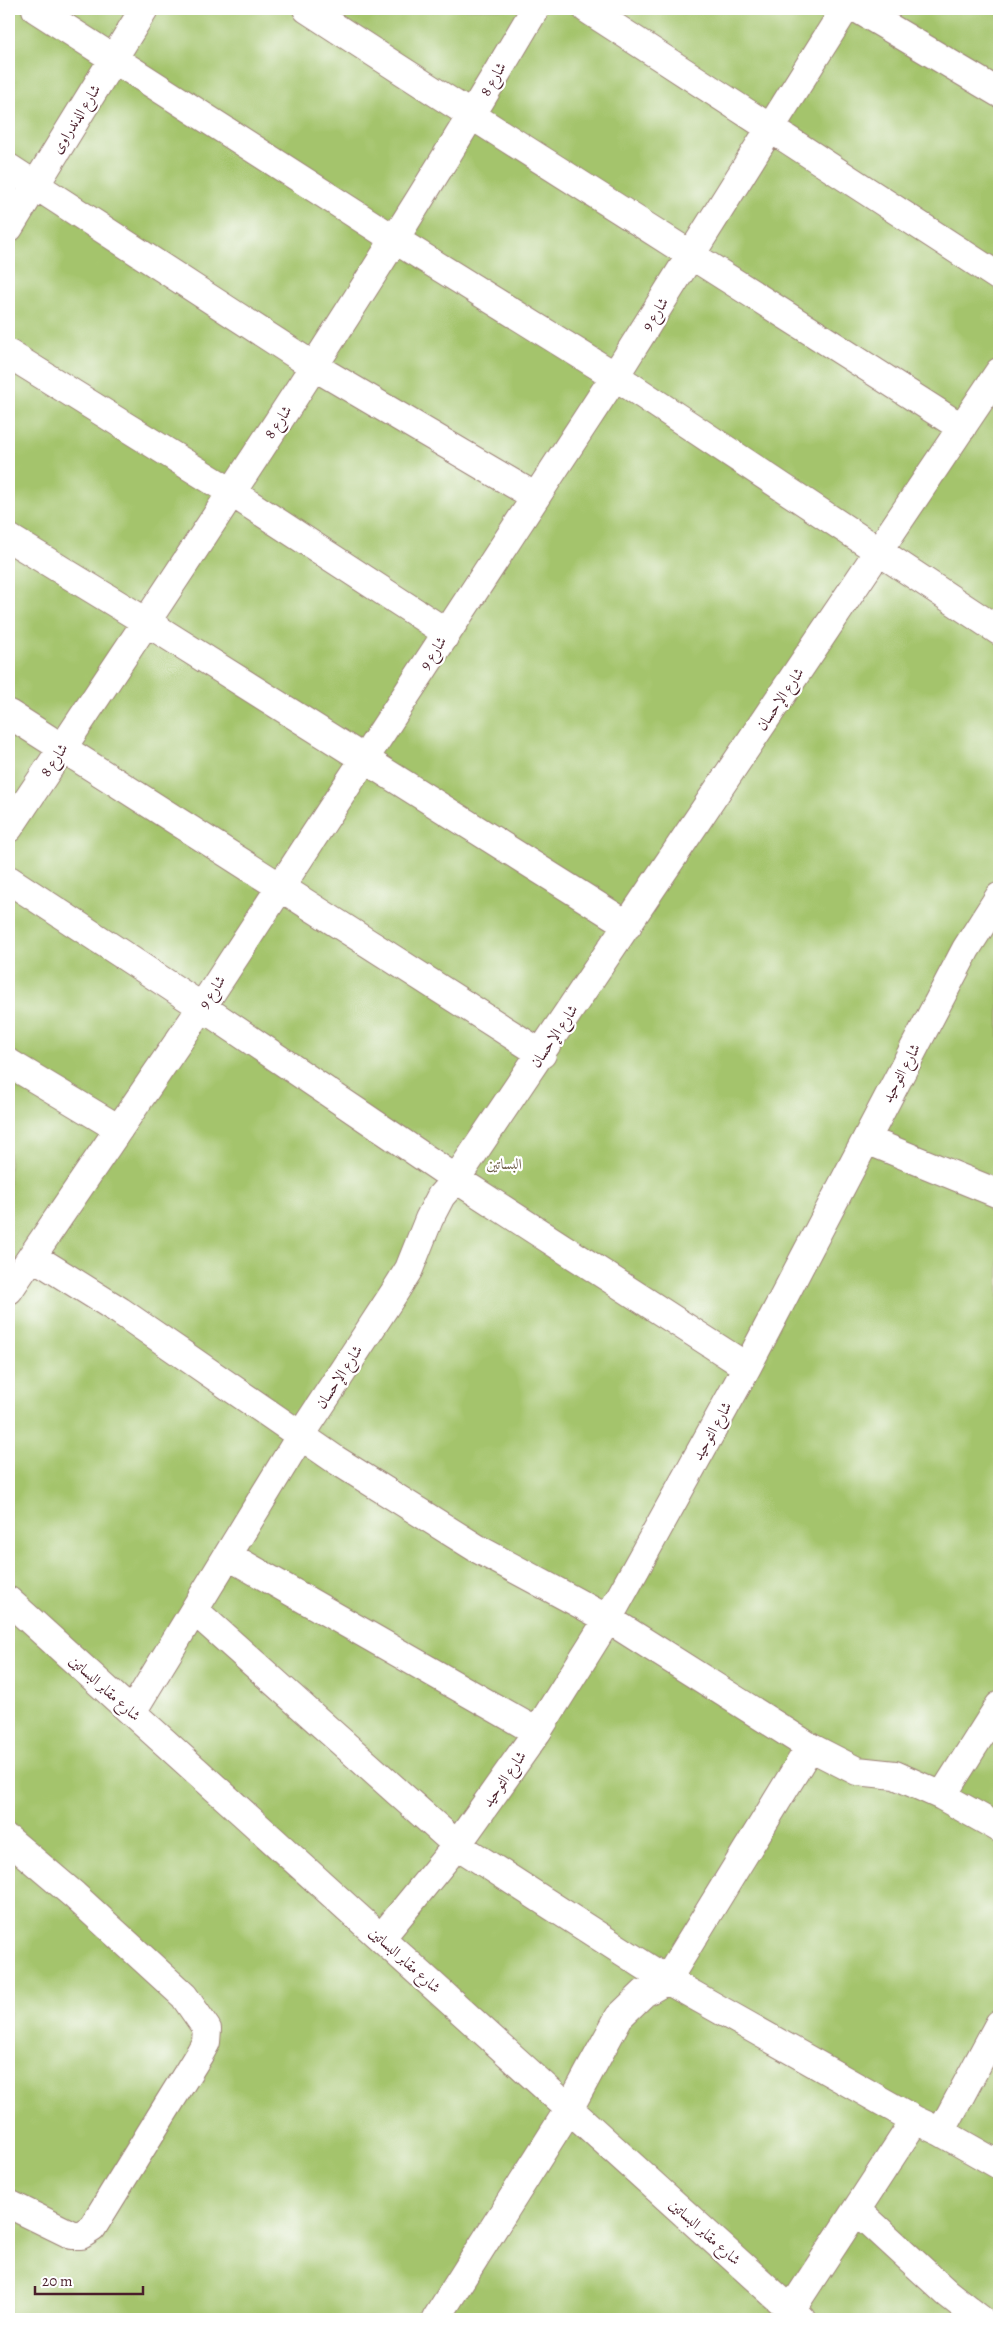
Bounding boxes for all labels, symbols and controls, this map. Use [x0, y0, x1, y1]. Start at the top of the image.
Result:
street label: شارع 8 [475, 58, 513, 101]
street label: شارع الدندراوى [47, 81, 108, 159]
street label: شارع 9 [637, 294, 676, 336]
street label: شارع 8 [260, 401, 299, 444]
street label: شارع 9 [415, 633, 454, 675]
street label: شارع الإحسان [752, 663, 811, 736]
street label: شارع 8 [36, 739, 75, 782]
street label: شارع 9 [194, 972, 233, 1014]
street label: شارع الإحسان [526, 1000, 585, 1073]
street label: شارع التوحيد [877, 1040, 928, 1107]
park label: البساتين [486, 1154, 522, 1174]
street label: شارع الإحسان [311, 1341, 370, 1414]
street label: شارع التوحيد [688, 1398, 739, 1465]
street label: شارع مقابر البساتين [63, 1651, 145, 1728]
street label: شارع التوحيد [477, 1747, 533, 1813]
street label: شارع مقابر البساتين [363, 1923, 445, 2000]
street label: شارع مقابر البساتين [663, 2195, 745, 2272]
scale bar [35, 2263, 142, 2295]
text: 20 m [42, 2271, 73, 2291]

